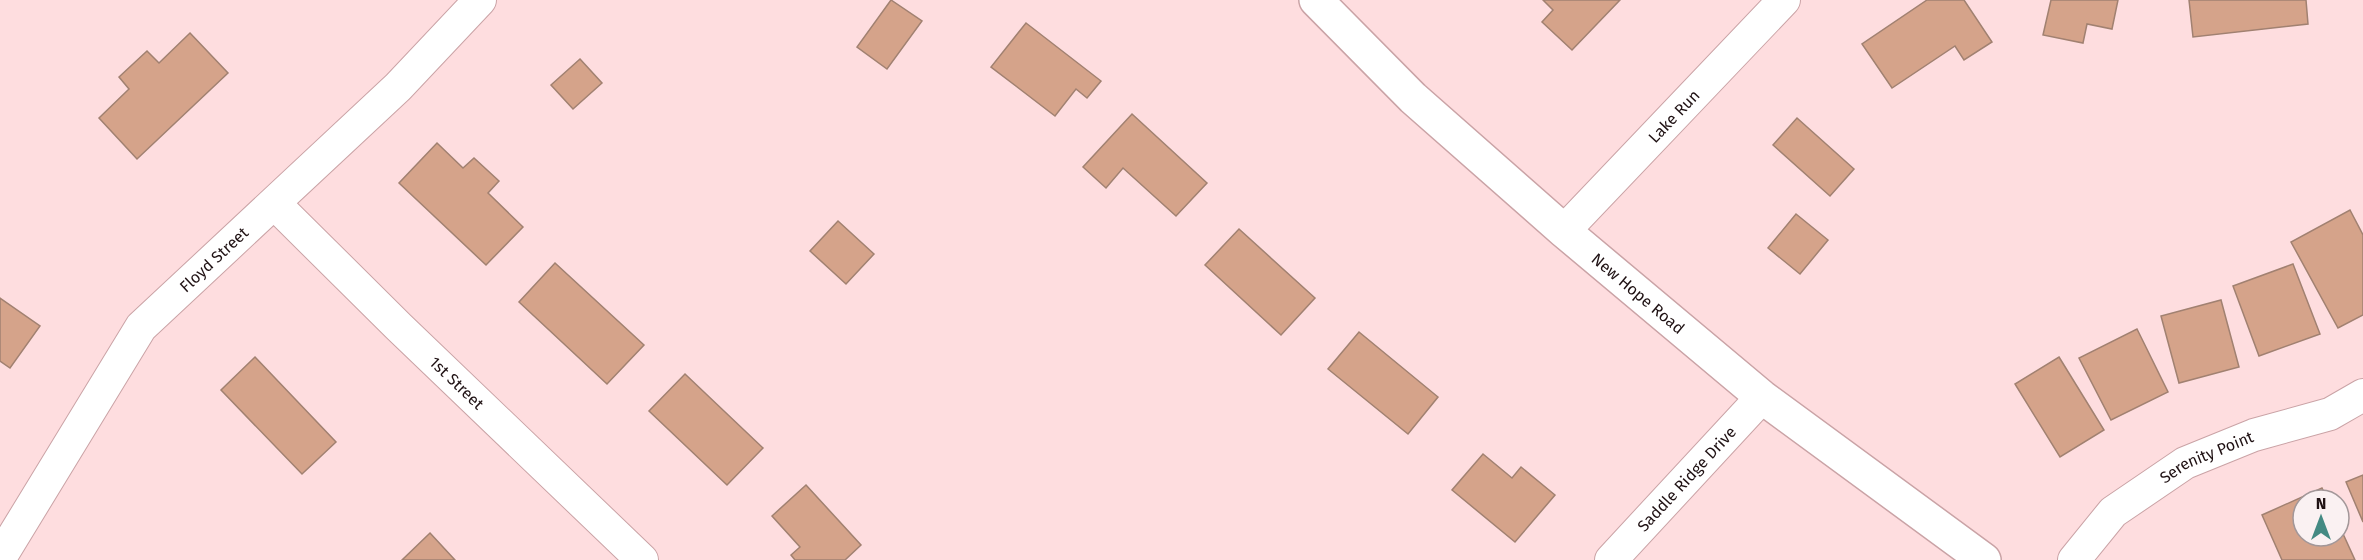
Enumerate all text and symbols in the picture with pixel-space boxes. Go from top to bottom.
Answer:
street label: Lake Run [1644,86,1704,147]
street label: Floyd Street [176,223,252,296]
street label: New Hope Road [1588,249,1688,338]
street label: 1st Street [426,353,488,413]
street label: Saddle Ridge Drive [1633,422,1740,535]
street label: Serenity Point [2156,427,2256,487]
north arrow [2291,488,2351,548]
text: N [2316,494,2326,513]

